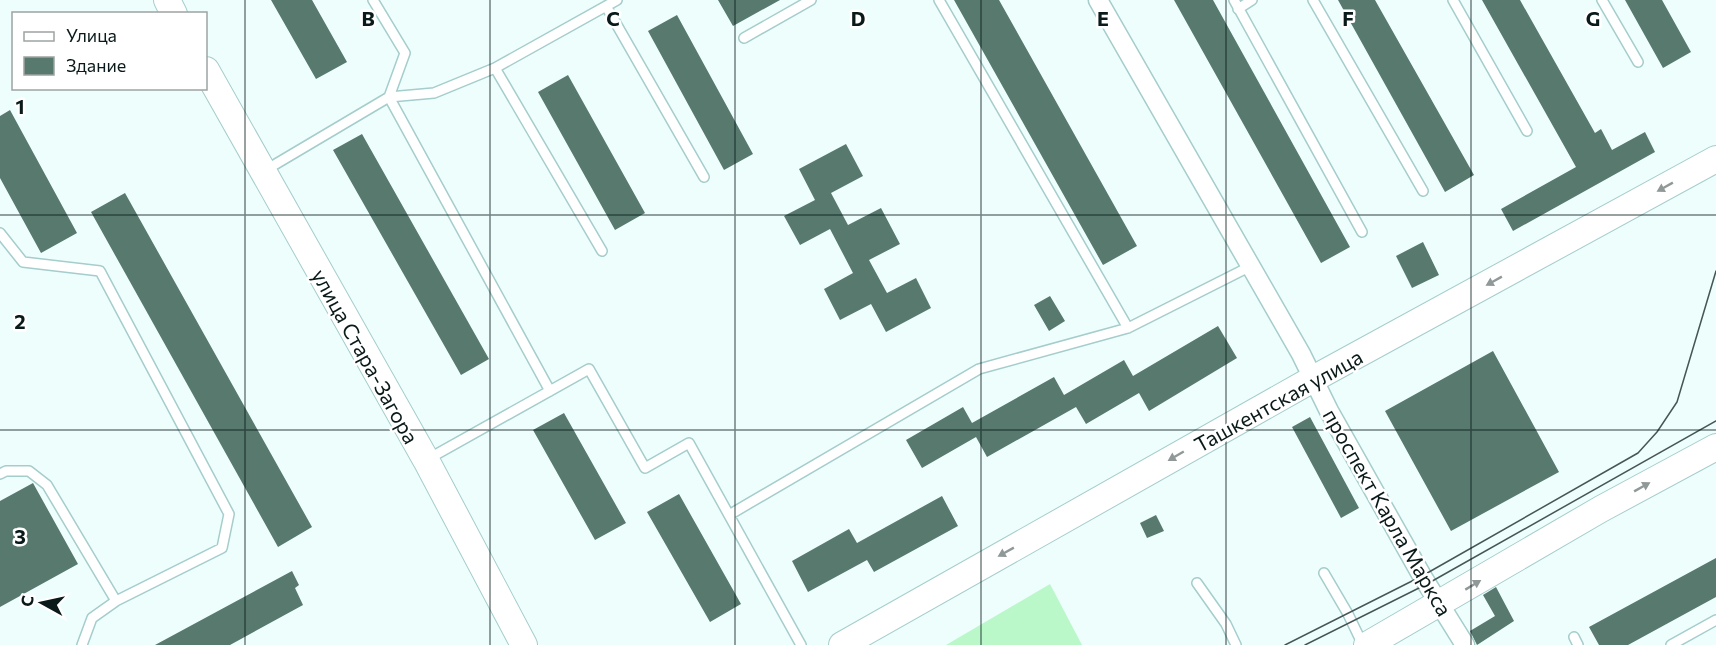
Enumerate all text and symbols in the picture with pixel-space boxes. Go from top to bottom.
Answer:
text: B [361,6,375,30]
text: C [606,6,620,30]
text: D [851,6,865,30]
text: E [1097,6,1109,30]
text: F [1342,6,1354,30]
text: G [1586,6,1600,30]
legend [12,12,207,90]
text: Улица [66,24,117,46]
text: Здание [66,54,126,76]
text: 1 [15,94,25,118]
one-way arrow [1657,182,1673,193]
street label: улица Стара-Загора [308,264,424,448]
one-way arrow [1486,276,1502,287]
text: 2 [14,309,26,333]
street label: Ташкентская улица [1190,343,1366,457]
street label: проспект Карла Маркса [1318,404,1458,620]
one-way arrow [1168,451,1184,462]
one-way arrow [1633,482,1650,492]
text: 3 [14,524,26,548]
one-way arrow [998,547,1014,558]
north arrow [12,573,72,633]
one-way arrow [1465,580,1482,590]
text: С [16,594,37,608]

